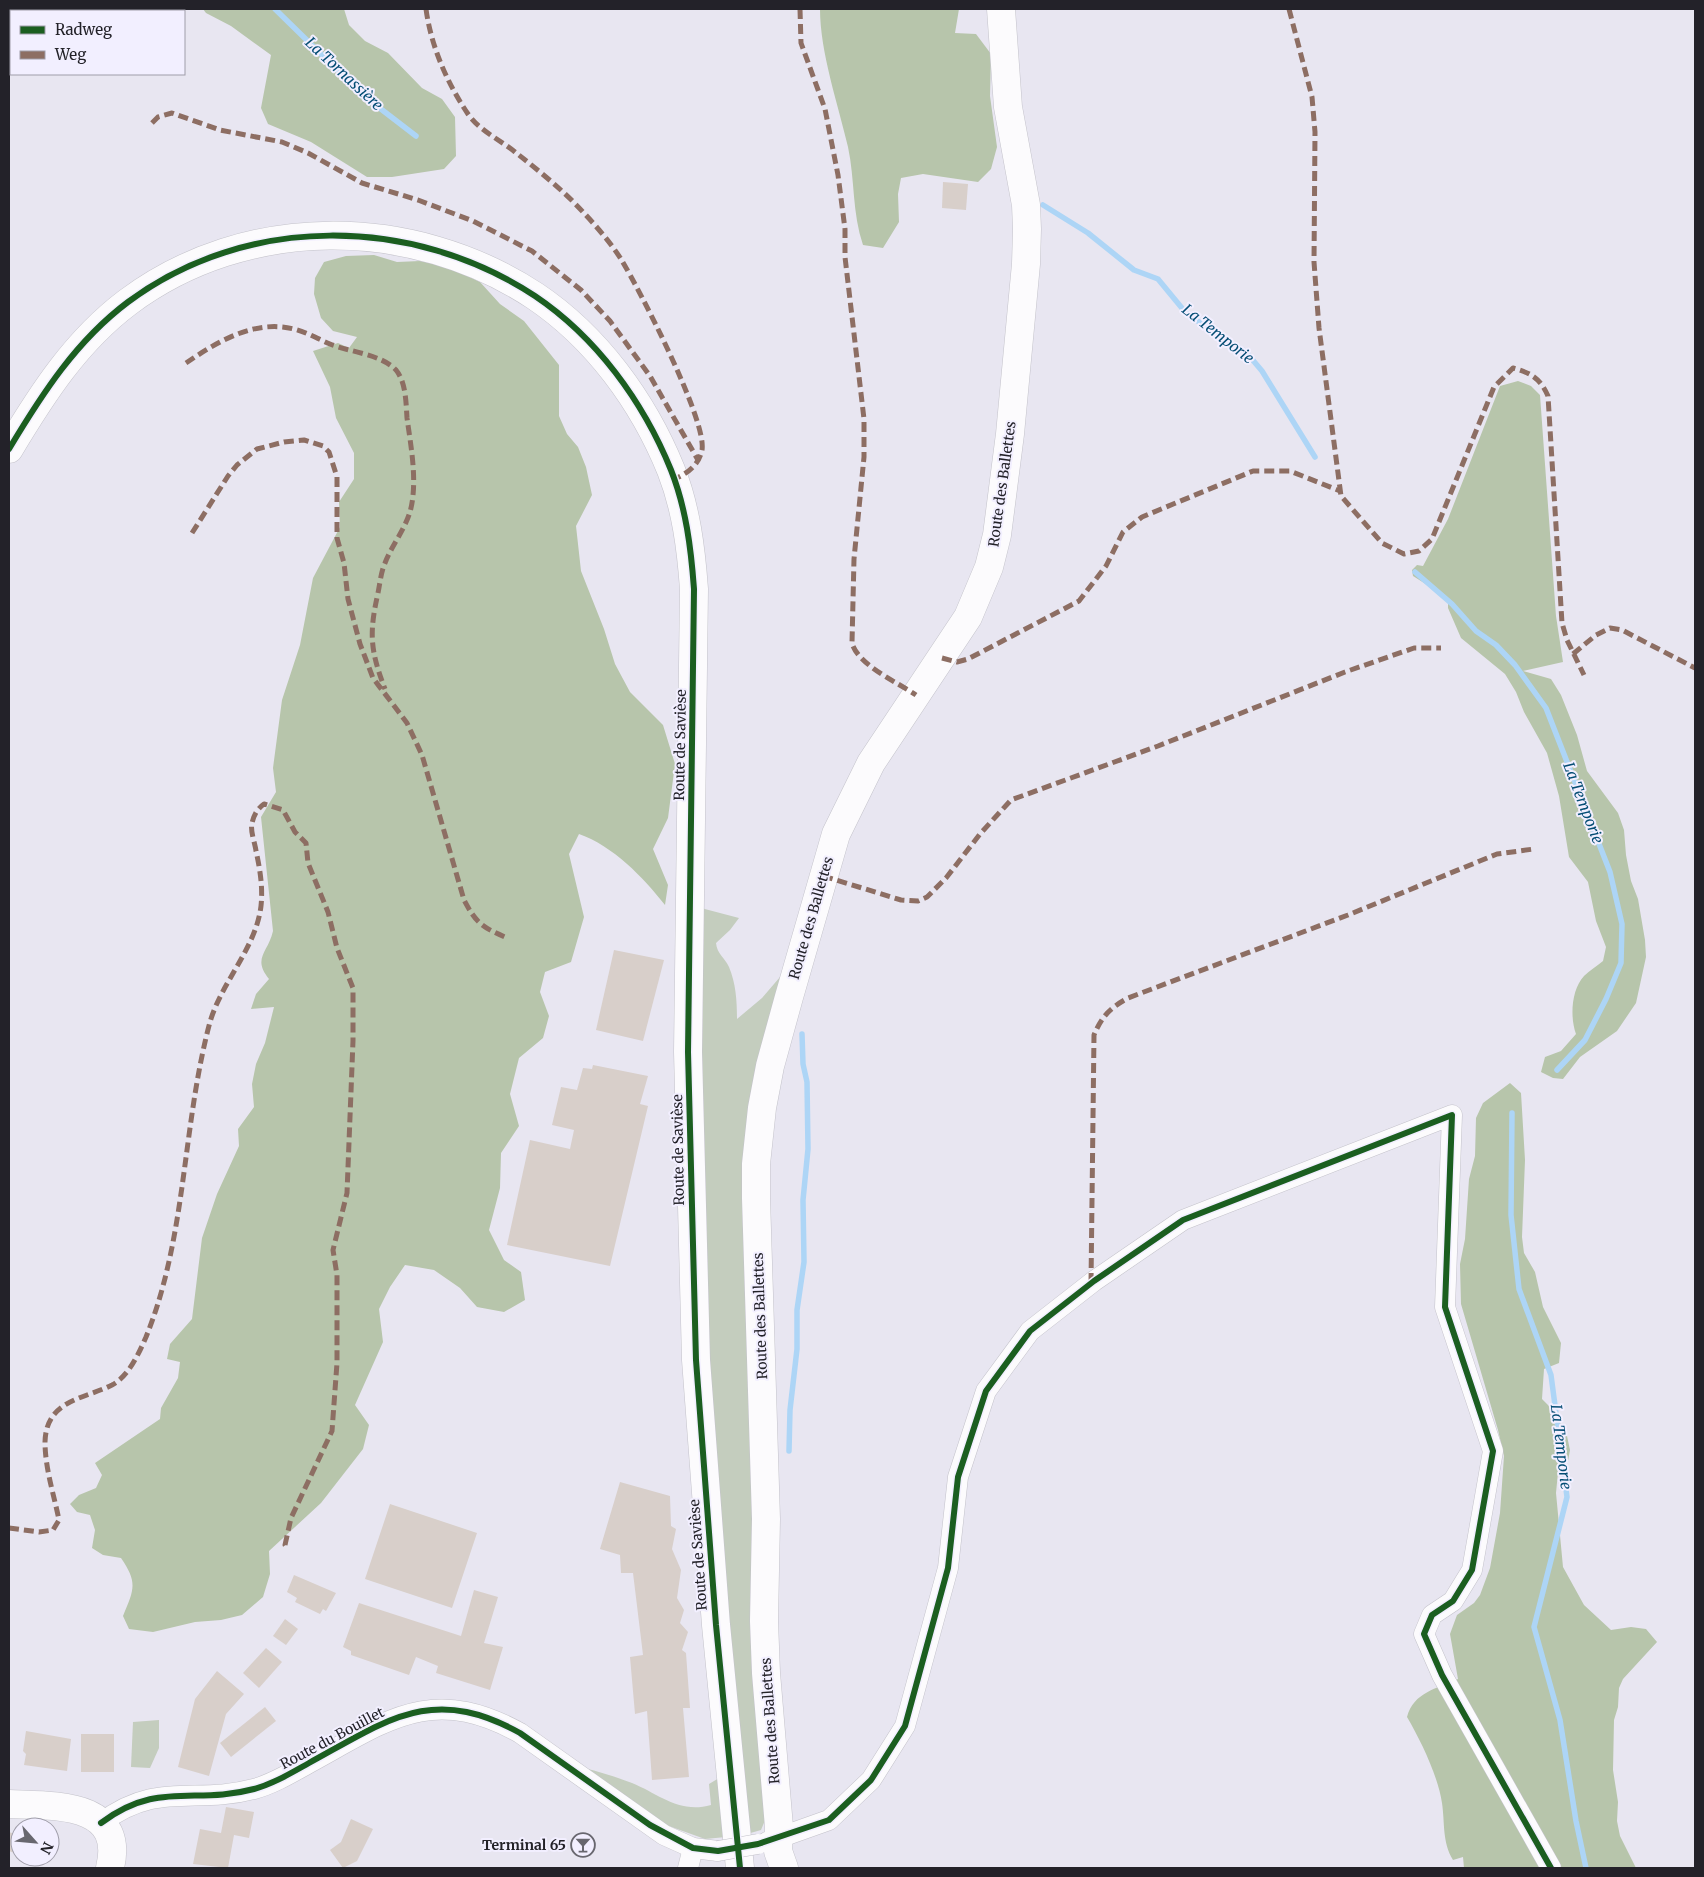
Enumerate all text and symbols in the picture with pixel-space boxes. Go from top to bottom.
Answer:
legend [10,10,185,75]
text: Radweg [55,20,112,39]
water label: La Tornassière [302,33,387,115]
text: Weg [54,45,86,64]
water label: La Temporie [1179,300,1258,368]
street label: Route des Ballettes [984,420,1020,548]
street label: Route de Savièse [670,689,690,801]
water label: La Temporie [1559,759,1608,847]
street label: Route des Ballettes [785,854,837,981]
street label: Route de Savièse [668,1094,688,1206]
street label: Route des Ballettes [749,1252,771,1380]
water label: La Temporie [1547,1403,1576,1491]
street label: Route de Savièse [685,1499,711,1611]
street label: Route des Ballettes [757,1657,783,1785]
street label: Route du Bouillet [277,1703,388,1773]
north arrow [10,1817,60,1867]
bar icon: Terminal 65 [570,1832,596,1858]
place label: Terminal 65 [482,1836,566,1854]
text: N [36,1839,57,1857]

